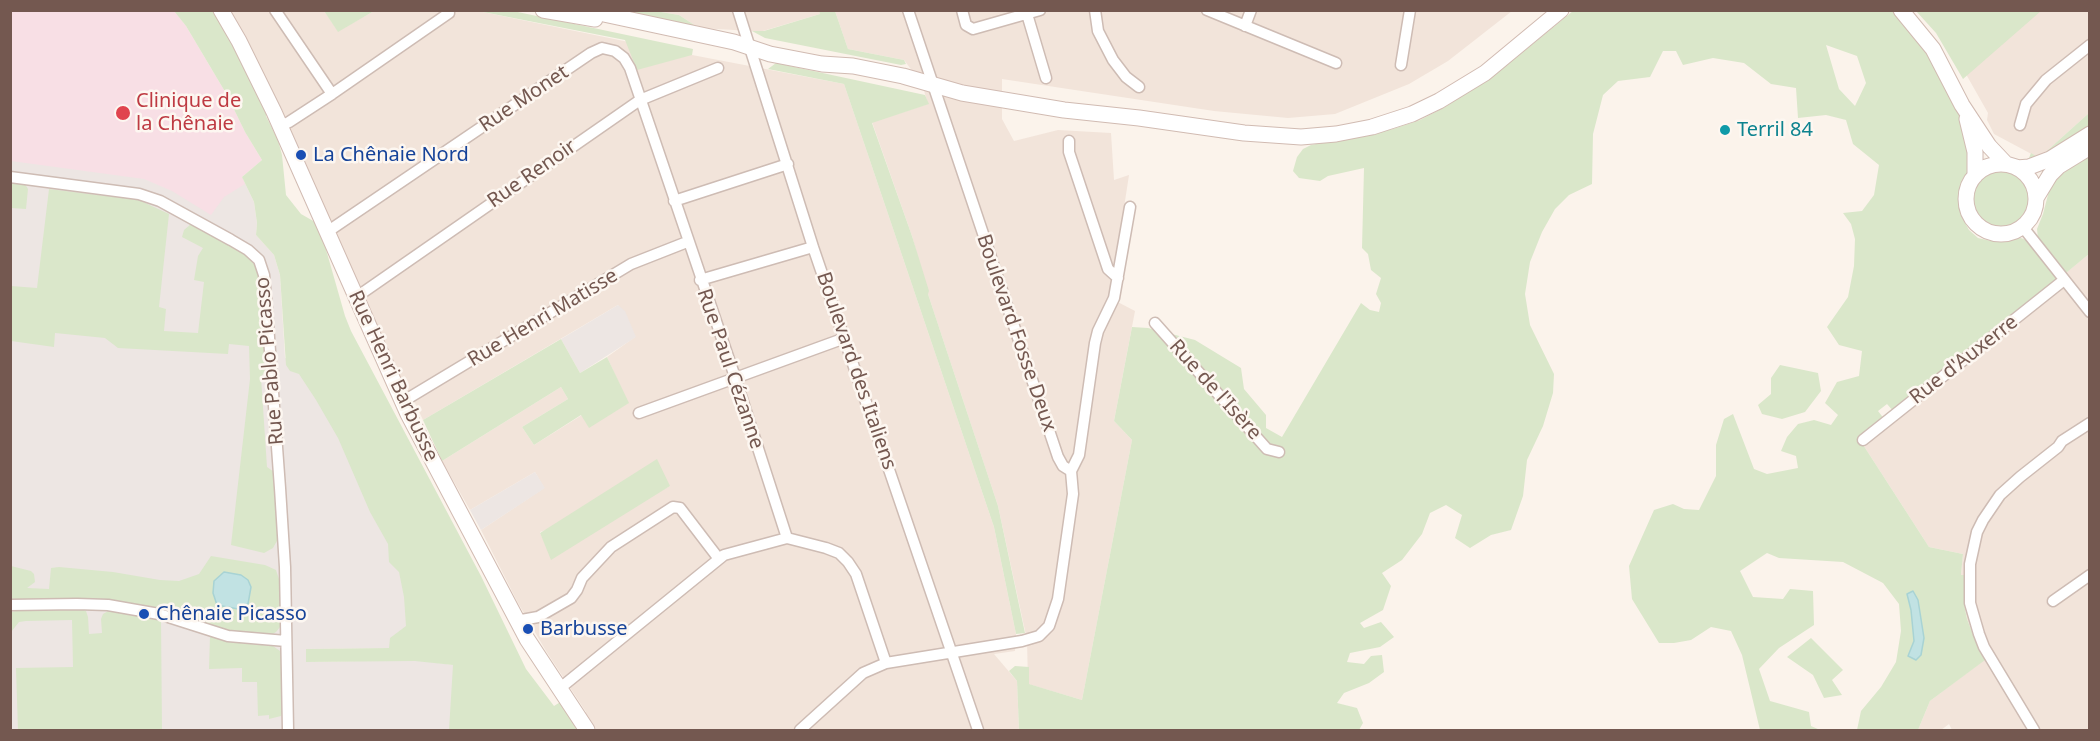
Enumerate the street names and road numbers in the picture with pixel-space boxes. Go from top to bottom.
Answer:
street label: Rue Monet [475,60,573,138]
street label: Rue Renoir [483,135,581,213]
street label: Boulevard Fosse Deux [971,231,1061,435]
street label: Rue Henri Matisse [464,264,622,372]
street label: Boulevard des Italiens [811,269,901,473]
street label: Rue Pablo Picasso [251,276,289,446]
street label: Rue Paul Cézanne [691,286,769,452]
street label: Rue Henri Barbusse [343,287,443,465]
street label: Rue d'Auxerre [1905,310,2023,410]
street label: Rue de l'Isère [1164,335,1266,445]

